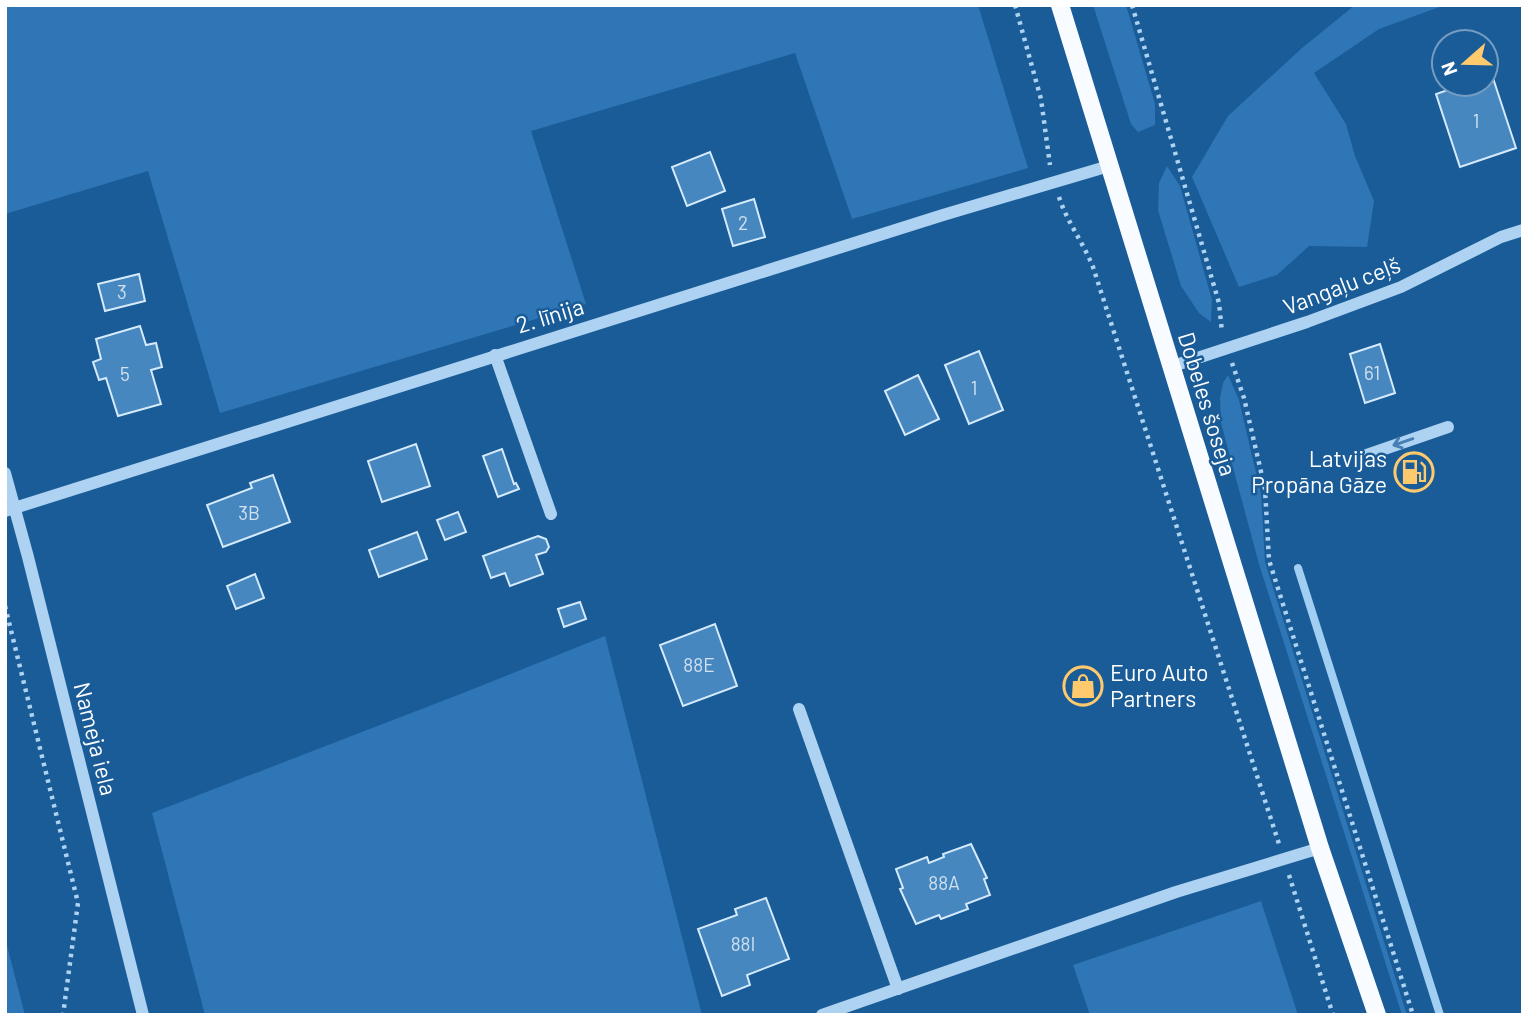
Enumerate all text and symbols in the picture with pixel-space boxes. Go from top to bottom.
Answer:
north arrow [1430,28,1500,98]
text: N [1436,59,1462,79]
house number: 1 [1473,109,1479,132]
house number: 2 [738,211,748,234]
street label: Vangaļu ceļš [1279,250,1404,320]
house number: 3 [117,280,127,303]
street label: 2. līnija [513,292,587,339]
street label: Dobeles šoseja [1173,328,1243,479]
house number: 61 [1364,361,1380,384]
house number: 5 [120,362,130,385]
house number: 1 [971,376,977,399]
one-way arrow [1393,437,1415,449]
place label: Latvijas Propāna Gāze [1251,444,1387,498]
fuel station icon: Latvijas Propāna Gāze [1393,451,1435,493]
house number: 3B [238,501,260,524]
house number: 88E [683,653,715,676]
place label: Euro Auto Partners [1110,658,1209,712]
shop icon: Euro Auto Partners [1062,665,1104,707]
street label: Nameja iela [68,679,124,798]
house number: 88A [928,871,960,894]
house number: 88I [731,932,755,955]

